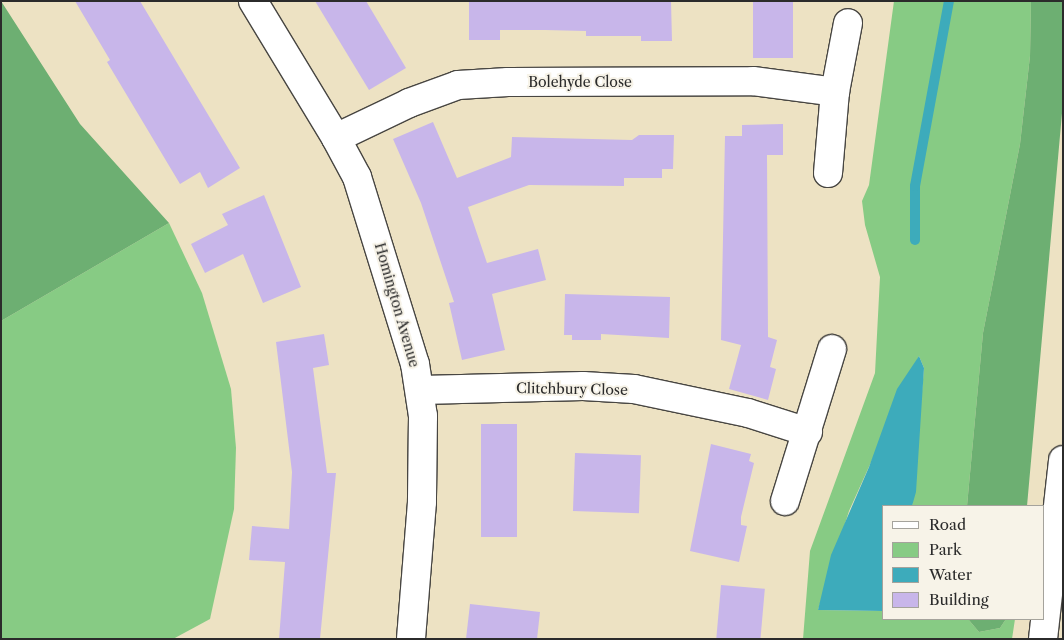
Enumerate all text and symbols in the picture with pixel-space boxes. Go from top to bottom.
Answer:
street label: Bolehyde Close [528,74,632,90]
street label: Homington Avenue [371,240,423,370]
street label: Clitchbury Close [516,380,628,398]
legend [882,505,1044,620]
text: Road [929,515,966,534]
text: Park [929,540,962,559]
text: Water [929,565,972,584]
text: Building [929,590,989,609]

